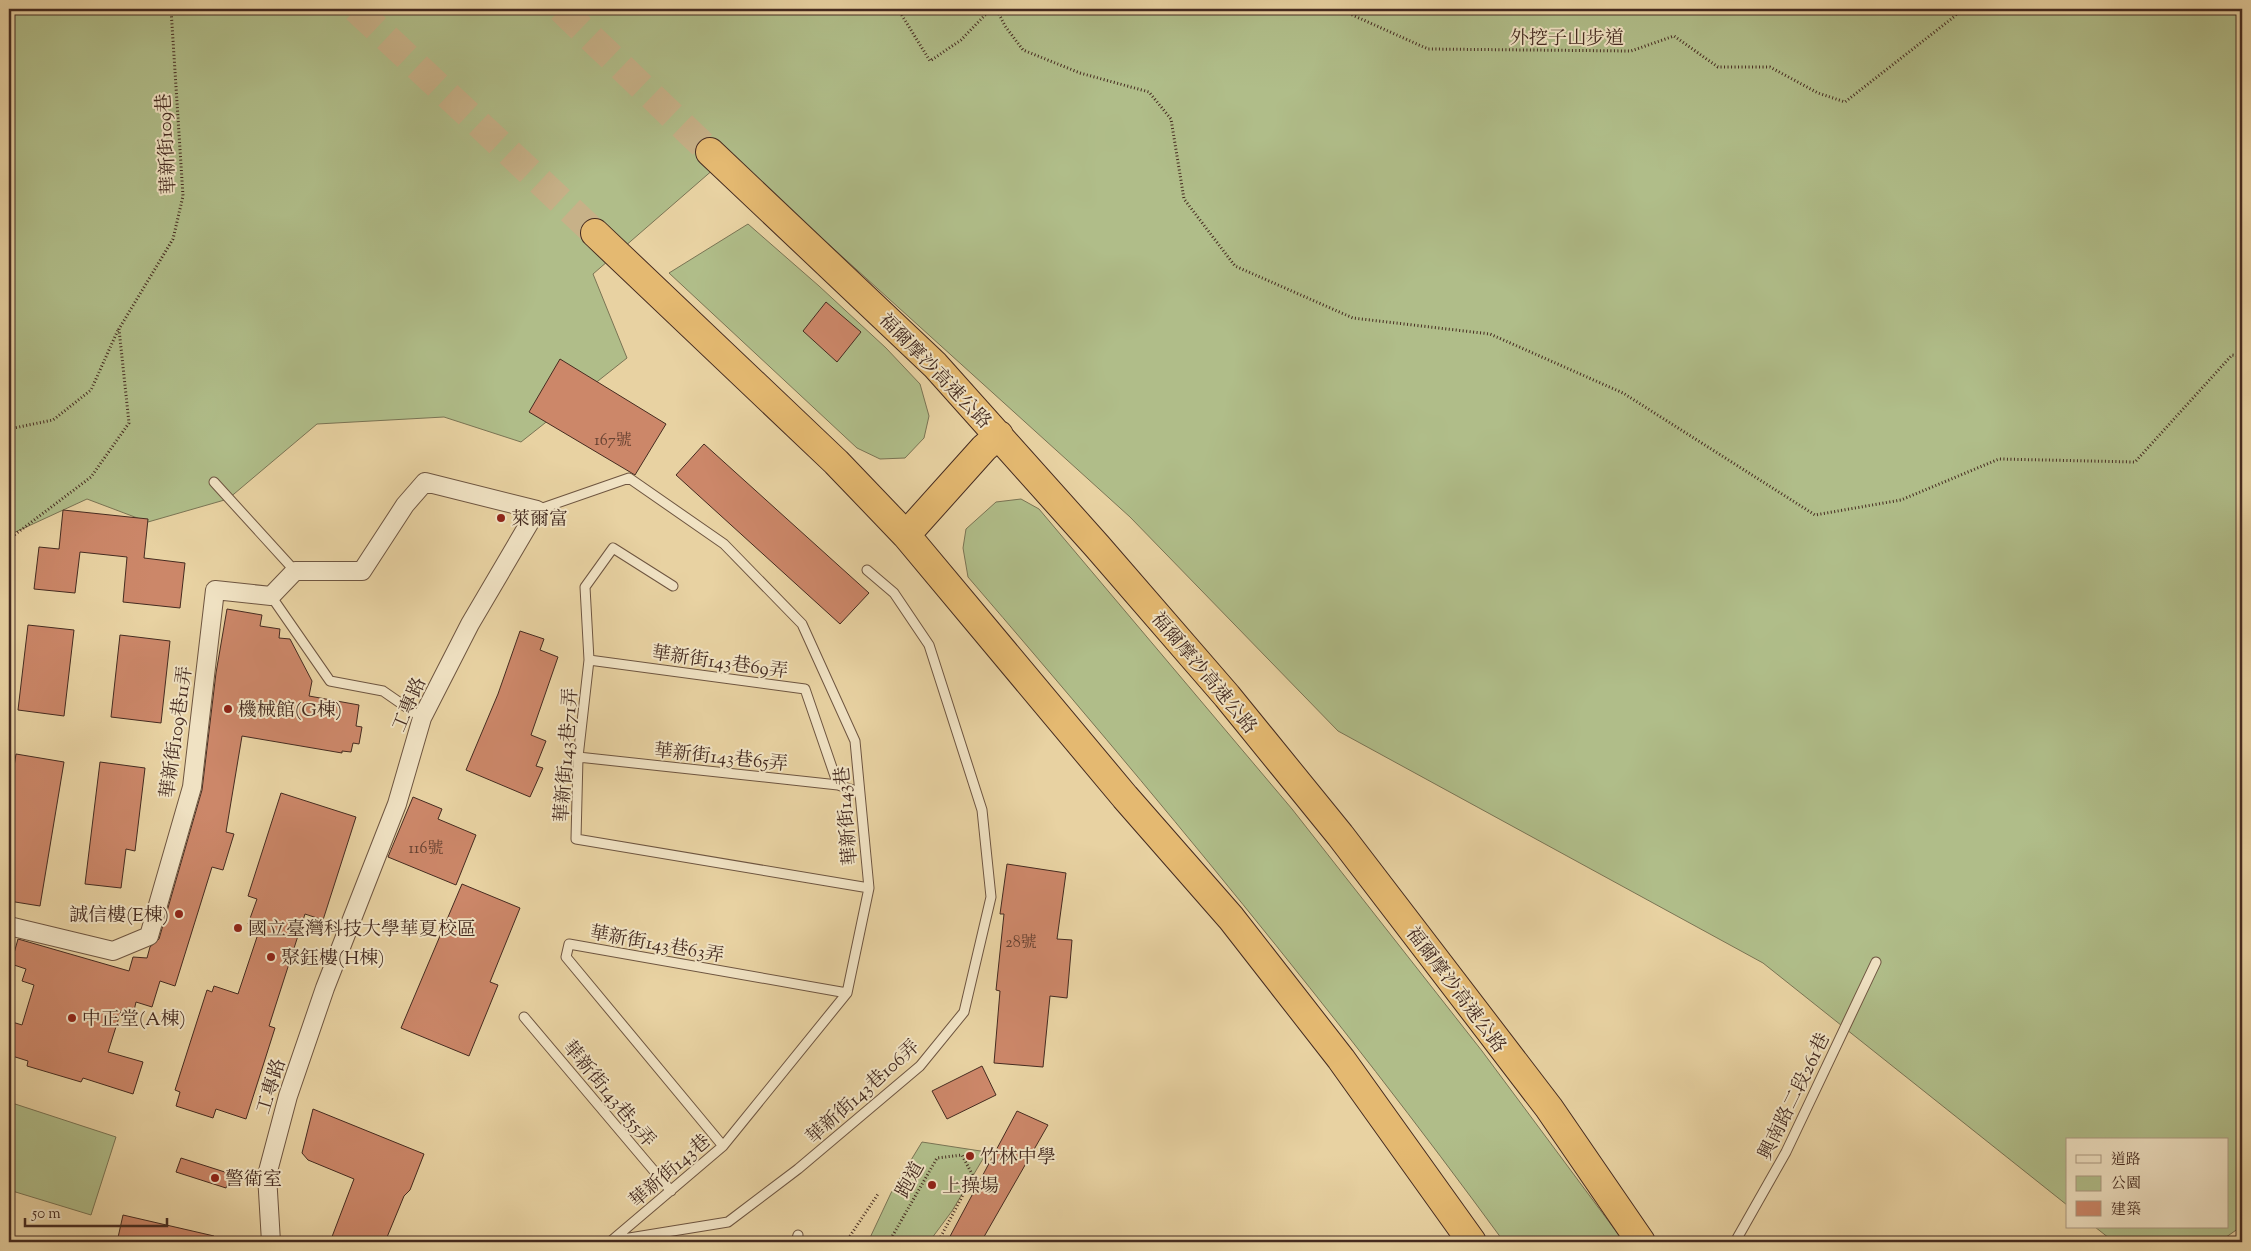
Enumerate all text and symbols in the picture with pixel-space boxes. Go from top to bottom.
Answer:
street label: 外挖子山步道 [1510,26,1624,53]
street label: 華新街109巷 [151,92,184,195]
street label: 福爾摩沙高速公路 [872,308,997,436]
house number: 167號 [594,430,632,453]
place label: 萊爾富 [511,507,568,534]
marker: 萊爾富 [495,512,507,524]
street label: 福爾摩沙高速公路 [1144,607,1262,741]
street label: 華新街143巷69弄 [650,641,790,686]
street label: 華新街109巷11弄 [155,664,200,800]
street label: 工專路 [387,673,434,736]
street label: 華新街143巷71弄 [549,687,586,823]
place label: 機械館(G棟) [238,698,342,725]
marker: 機械館(G棟) [222,703,234,715]
street label: 華新街143巷65弄 [652,738,789,779]
street label: 華新街143巷 [830,765,865,867]
house number: 116號 [409,838,443,861]
place label: 誠信樓(E棟) [69,903,169,930]
marker: 誠信樓(E棟) [173,908,185,920]
place label: 國立臺灣科技大學華夏校區 [248,917,476,944]
street label: 華新街143巷63弄 [587,920,726,971]
marker: 國立臺灣科技大學華夏校區 [232,922,244,934]
street label: 福爾摩沙高速公路 [1398,922,1512,1059]
house number: 28號 [1005,932,1037,955]
place label: 聚鈺樓(H棟) [281,946,384,973]
marker: 聚鈺樓(H棟) [265,951,277,963]
place label: 中正堂(A棟) [82,1007,186,1034]
marker: 中正堂(A棟) [66,1012,78,1024]
street label: 興南路二段261巷 [1753,1029,1838,1165]
street label: 華新街143巷106弄 [801,1034,926,1151]
street label: 華新街143巷55弄 [555,1035,661,1154]
street label: 工專路 [251,1056,294,1118]
street label: 華新街143巷 [624,1129,717,1215]
legend [2066,1138,2228,1228]
place label: 竹林中學 [980,1145,1056,1172]
marker: 竹林中學 [964,1150,976,1162]
text: 道路 [2111,1150,2141,1171]
street label: 跑道 [890,1157,932,1203]
place label: 警衛室 [225,1167,282,1194]
marker: 警衛室 [209,1172,221,1184]
place label: 上操場 [942,1174,999,1201]
text: 公園 [2111,1174,2141,1195]
marker: 上操場 [926,1179,938,1191]
scale bar [25,1196,168,1228]
text: 建築 [2111,1200,2141,1221]
text: 50 m [31,1204,61,1225]

